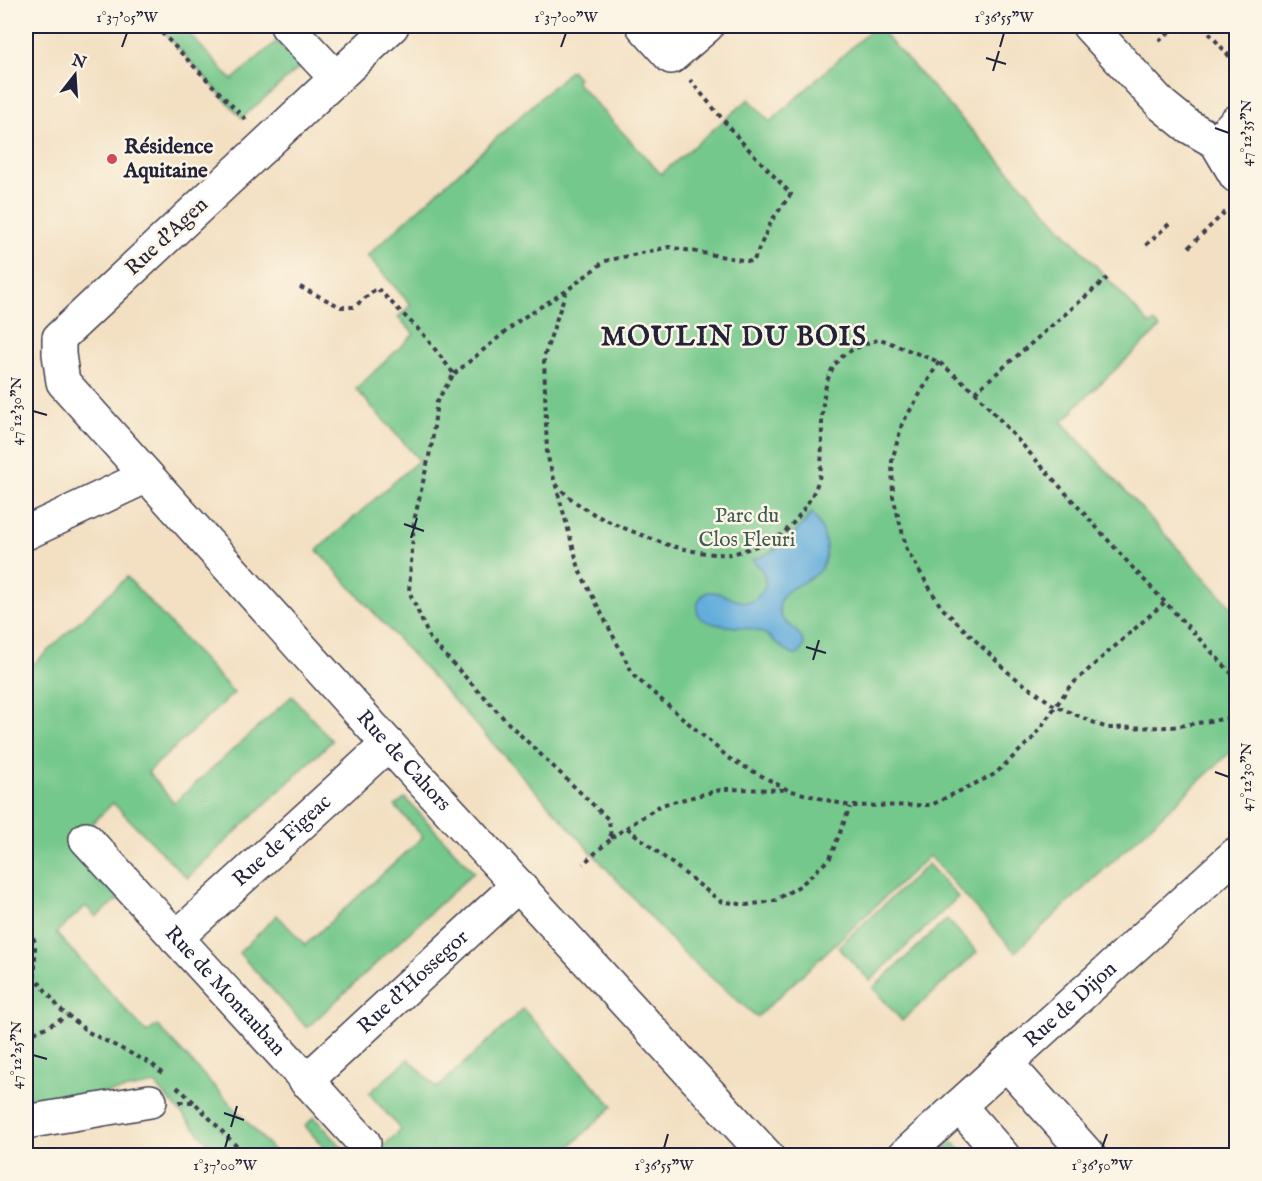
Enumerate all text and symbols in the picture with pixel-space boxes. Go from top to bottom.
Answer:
text: 1°37'05"W [96,8,159,27]
text: 1°37'00"W [534,8,598,27]
text: 1°36'55"W [974,8,1034,27]
north arrow [45,45,105,105]
text: N [68,51,88,74]
text: 47°12'35"N [1237,100,1256,166]
place label: Résidence Aquitaine [123,134,213,185]
marker: Résidence Aquitaine [105,152,119,166]
street label: Rue d'Agen [120,192,214,282]
district label: MOULIN DU BOIS [601,321,867,355]
text: 47°12'30"N [7,377,26,445]
park label: Parc du Clos Fleuri [699,503,795,554]
street label: Rue de Cahors [350,705,457,817]
text: 47°12'30"N [1237,743,1256,811]
street label: Rue de Figeac [227,789,337,893]
street label: Rue de Montauban [159,920,291,1062]
street label: Rue d'Hossegor [352,924,475,1040]
street label: Rue de Dijon [1018,955,1123,1054]
text: 47°12'25"N [7,1021,26,1089]
text: 1°37'00"W [193,1156,257,1175]
text: 1°36'55"W [634,1156,694,1175]
text: 1°36'50"W [1072,1156,1133,1175]

